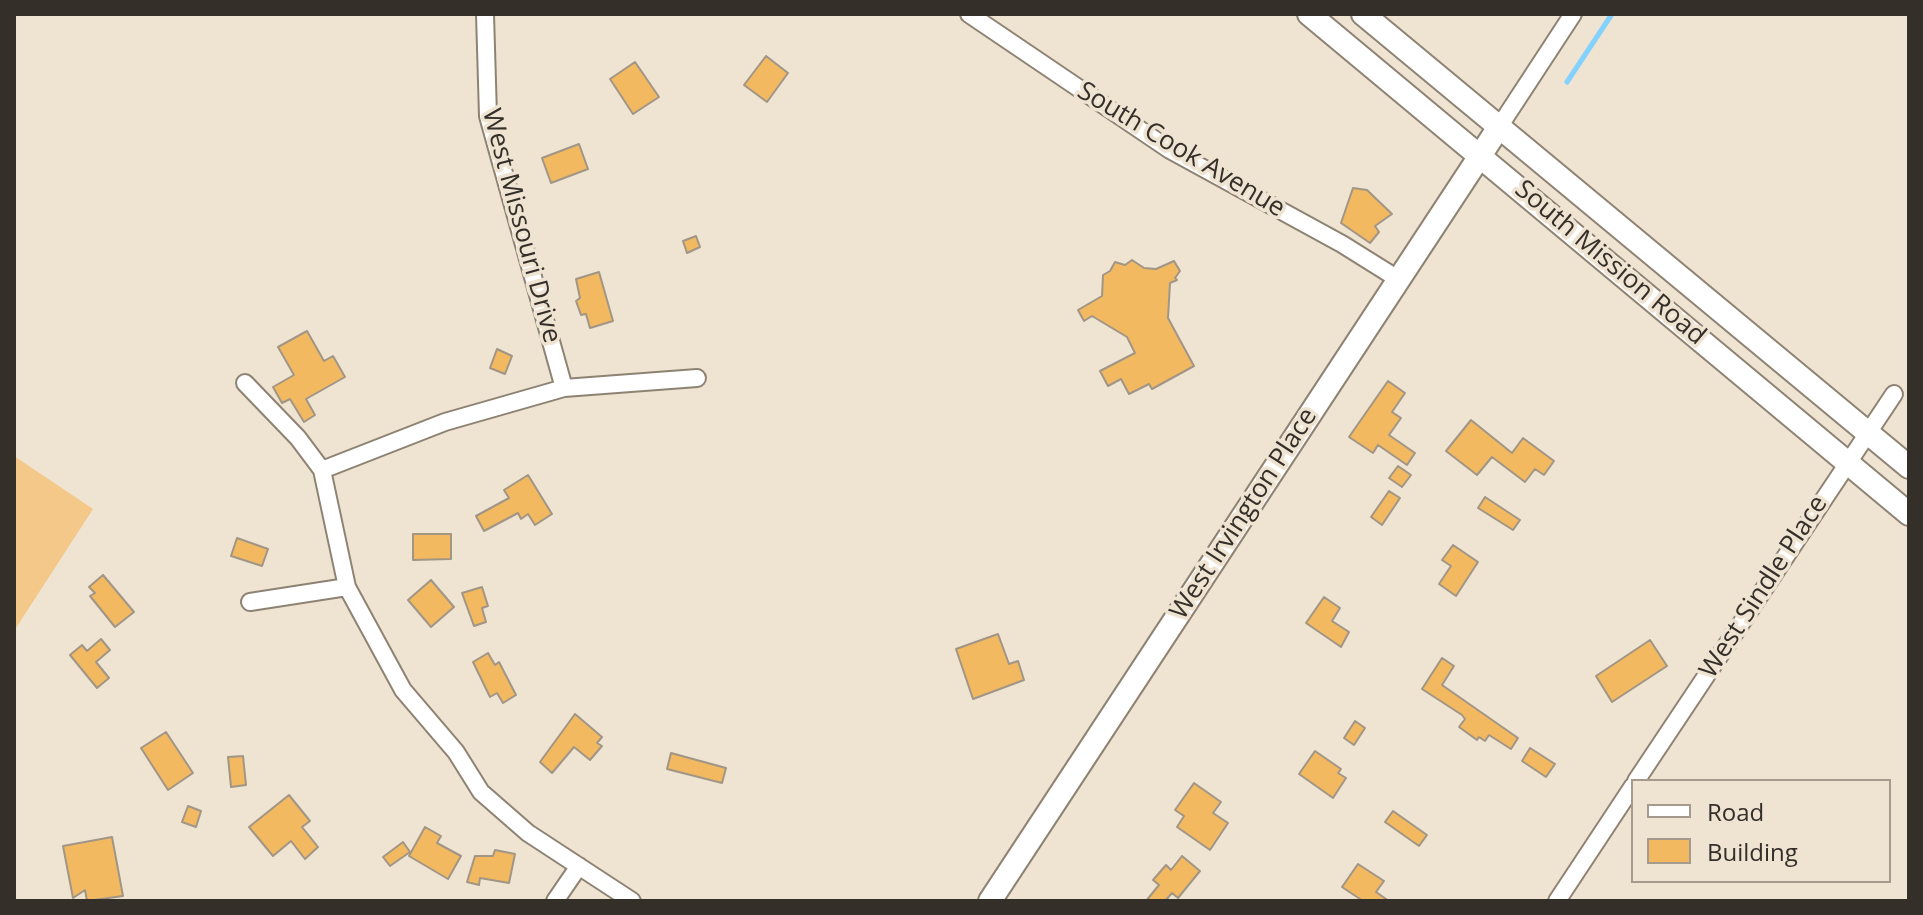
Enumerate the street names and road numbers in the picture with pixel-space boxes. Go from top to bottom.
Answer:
street label: South Cook Avenue [1072,76,1290,224]
street label: West Missouri Drive [475,106,567,346]
street label: South Mission Road [1508,174,1712,352]
street label: West Irvington Place [1164,402,1324,626]
street label: West Sindle Place [1693,490,1835,684]

